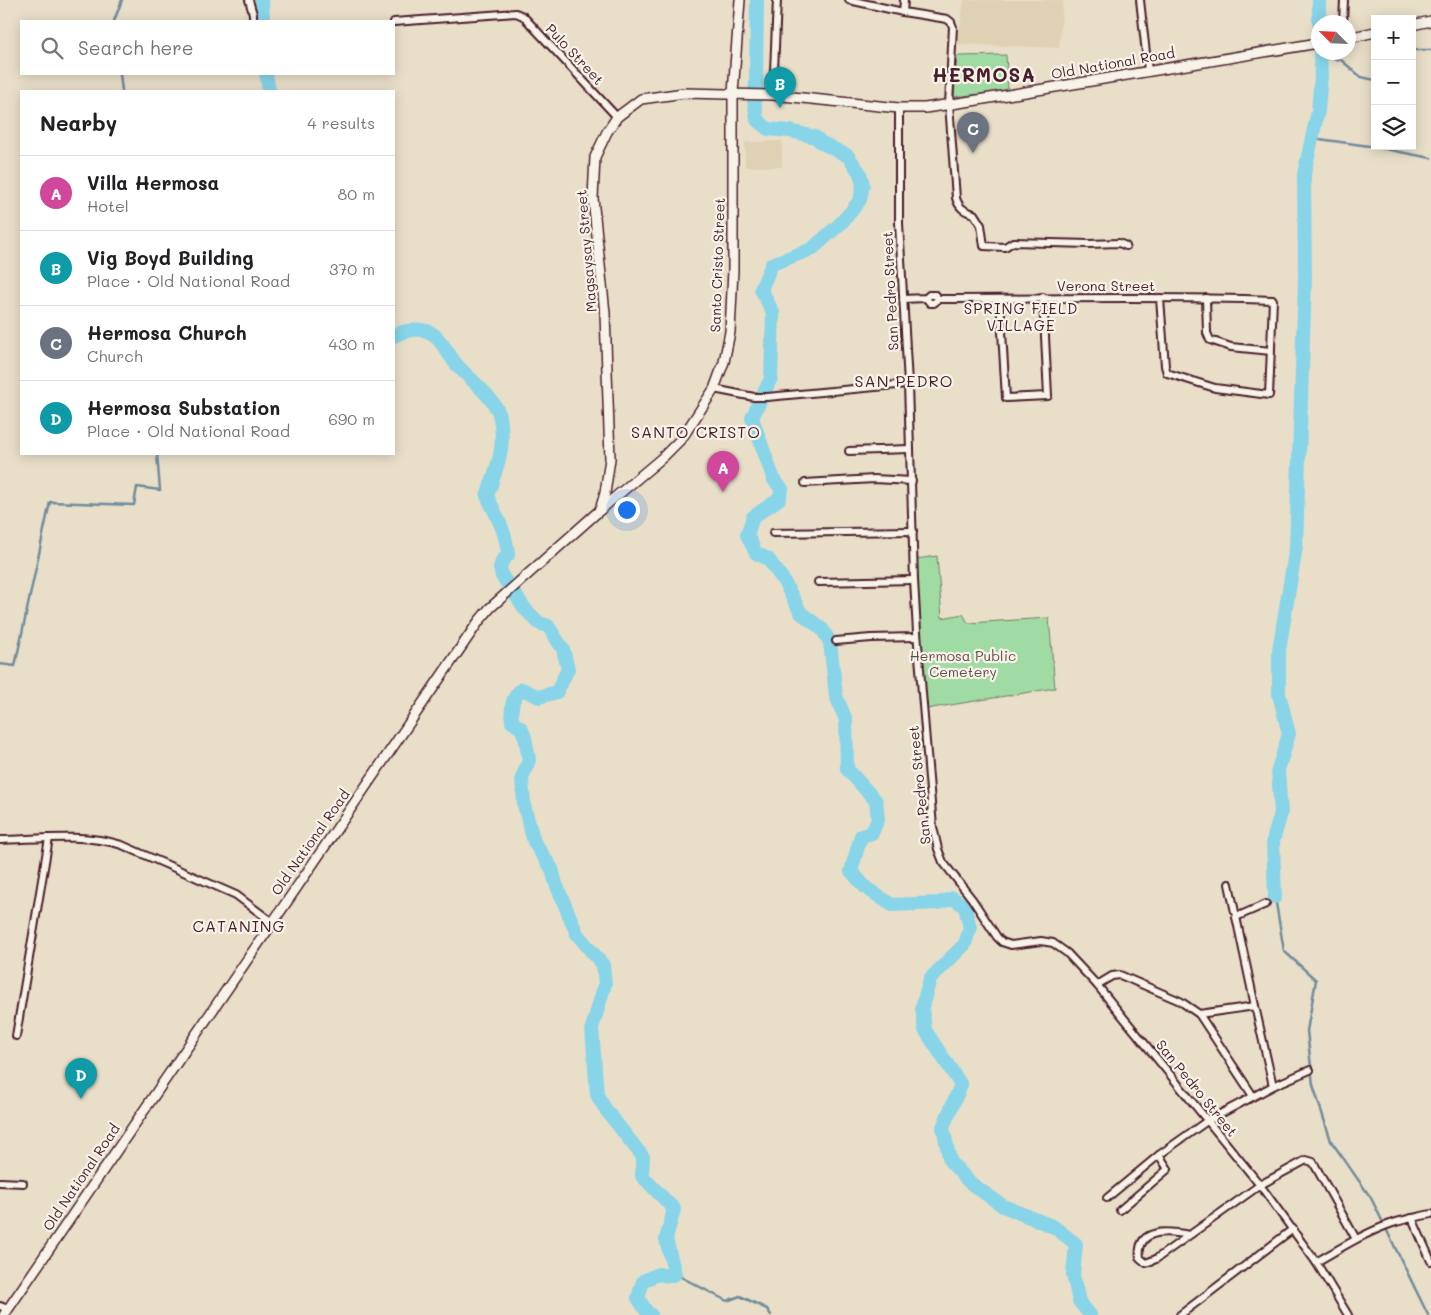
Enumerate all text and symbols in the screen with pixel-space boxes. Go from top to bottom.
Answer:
north arrow [1311,15,1356,60]
map controls [1371,15,1416,150]
button: + [1371,15,1416,60]
street label: Pulo Street [542,19,608,89]
search box [20,20,395,75]
icon: search [38,34,66,62]
text: Search here [78,35,194,60]
street label: Old National Road [1050,43,1176,83]
button: − [1371,60,1416,105]
district label: HERMOSA [932,62,1036,87]
pin: B [764,67,796,108]
button: layers [1371,105,1416,150]
text: Nearby [40,109,117,136]
text: 4 results [307,112,375,133]
pin: C [957,112,989,153]
text: Villa Hermosa [87,170,219,195]
text: A [50,183,62,204]
text: 80 m [338,183,375,204]
street label: Magsaysay Street [571,189,601,313]
text: Hotel [87,195,129,216]
street label: Santo Cristo Street [705,197,729,333]
street label: San Pedro Street [877,231,903,351]
text: Vig Boyd Building [87,245,254,270]
text: B [51,258,61,279]
text: 370 m [329,258,375,279]
text: Place · Old National Road [87,270,290,291]
street label: Verona Street [1057,276,1155,295]
district label: SPRING FIELD VILLAGE [964,298,1078,335]
text: Hermosa Church [87,320,247,345]
text: C [50,333,62,354]
text: 430 m [328,333,375,354]
text: Church [87,345,143,366]
district label: SAN PEDRO [855,370,953,391]
text: Hermosa Substation [87,395,280,420]
text: D [50,408,62,429]
text: 690 m [328,408,375,429]
text: Place · Old National Road [87,420,290,441]
district label: SANTO CRISTO [631,421,761,442]
pin: A [707,451,739,492]
your location [614,497,640,523]
park label: Hermosa Public Cemetery [910,646,1016,681]
street label: San Pedro Street [903,725,935,845]
street label: Old National Road [266,785,354,899]
district label: CATANING [193,915,285,936]
street label: San Pedro Street [1152,1036,1242,1140]
pin: D [65,1058,97,1099]
street label: Old National Road [38,1120,124,1234]

